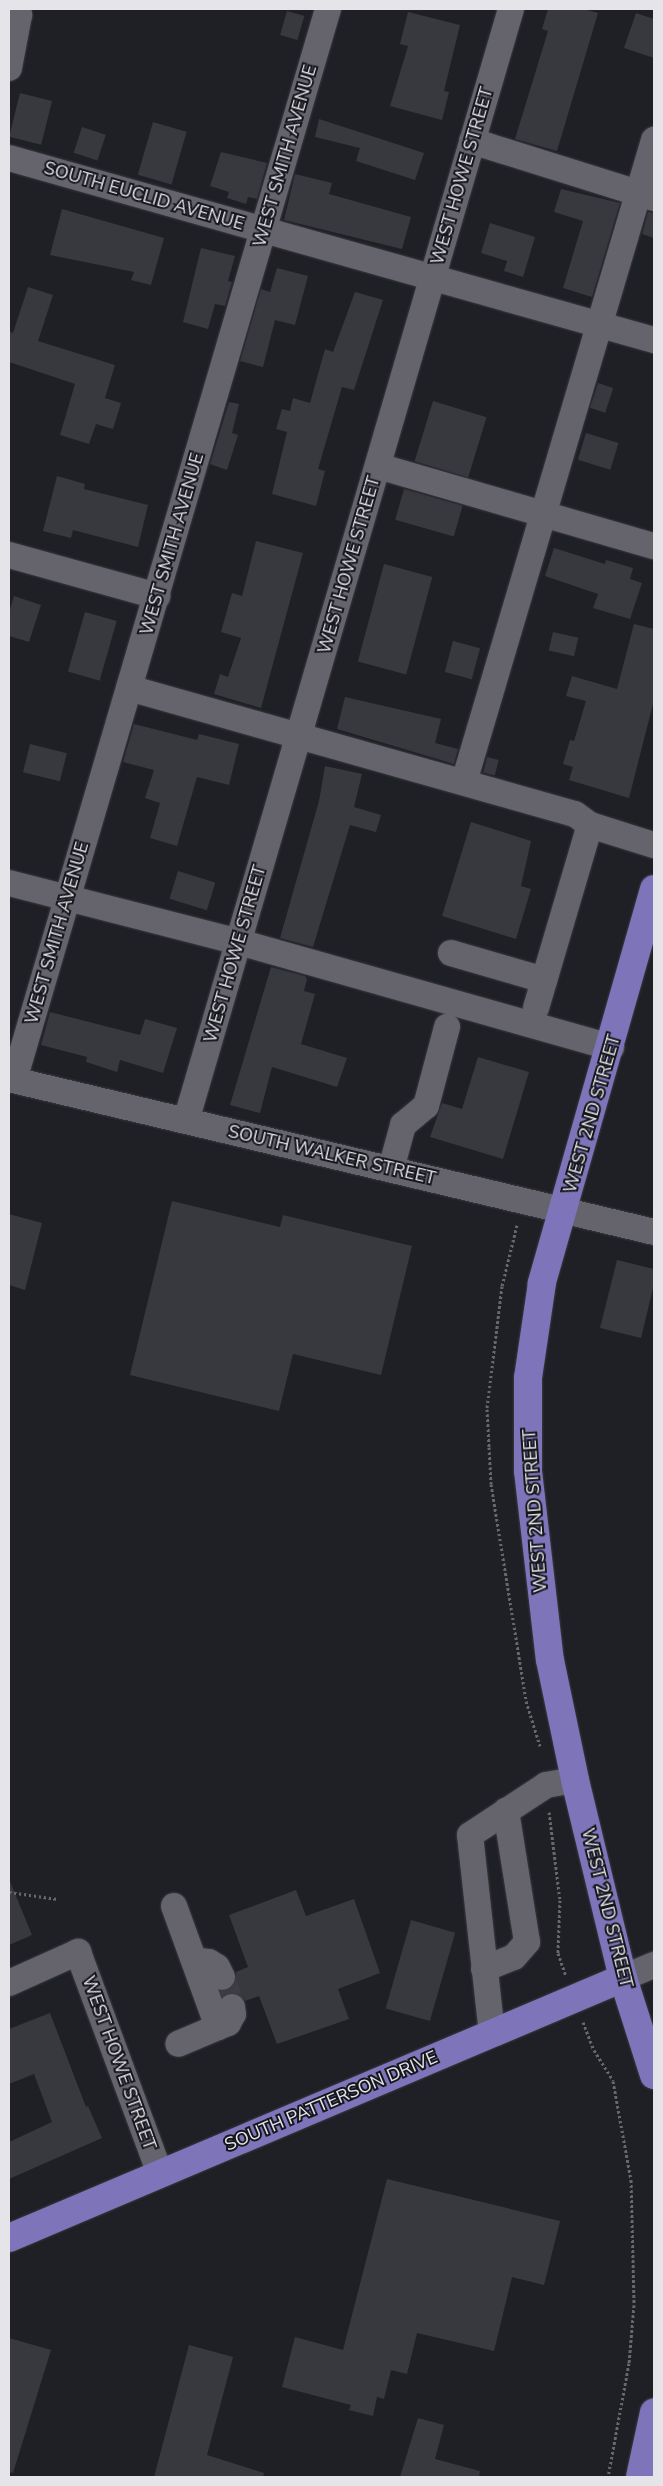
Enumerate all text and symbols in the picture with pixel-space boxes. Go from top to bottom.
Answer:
street label: WEST SMITH AVENUE [249,62,321,250]
street label: WEST HOWE STREET [426,85,498,267]
street label: SOUTH EUCLID AVENUE [41,157,247,235]
street label: WEST SMITH AVENUE [136,450,208,638]
street label: WEST HOWE STREET [313,474,385,656]
street label: WEST SMITH AVENUE [21,839,93,1027]
street label: WEST HOWE STREET [199,863,271,1045]
street label: WEST 2ND STREET [559,1032,625,1196]
street label: SOUTH WALKER STREET [226,1121,438,1189]
street label: WEST 2ND STREET [519,1429,551,1593]
street label: WEST 2ND STREET [577,1826,637,1990]
street label: WEST HOWE STREET [77,1973,161,2153]
street label: SOUTH PATTERSON DRIVE [221,2046,441,2156]

